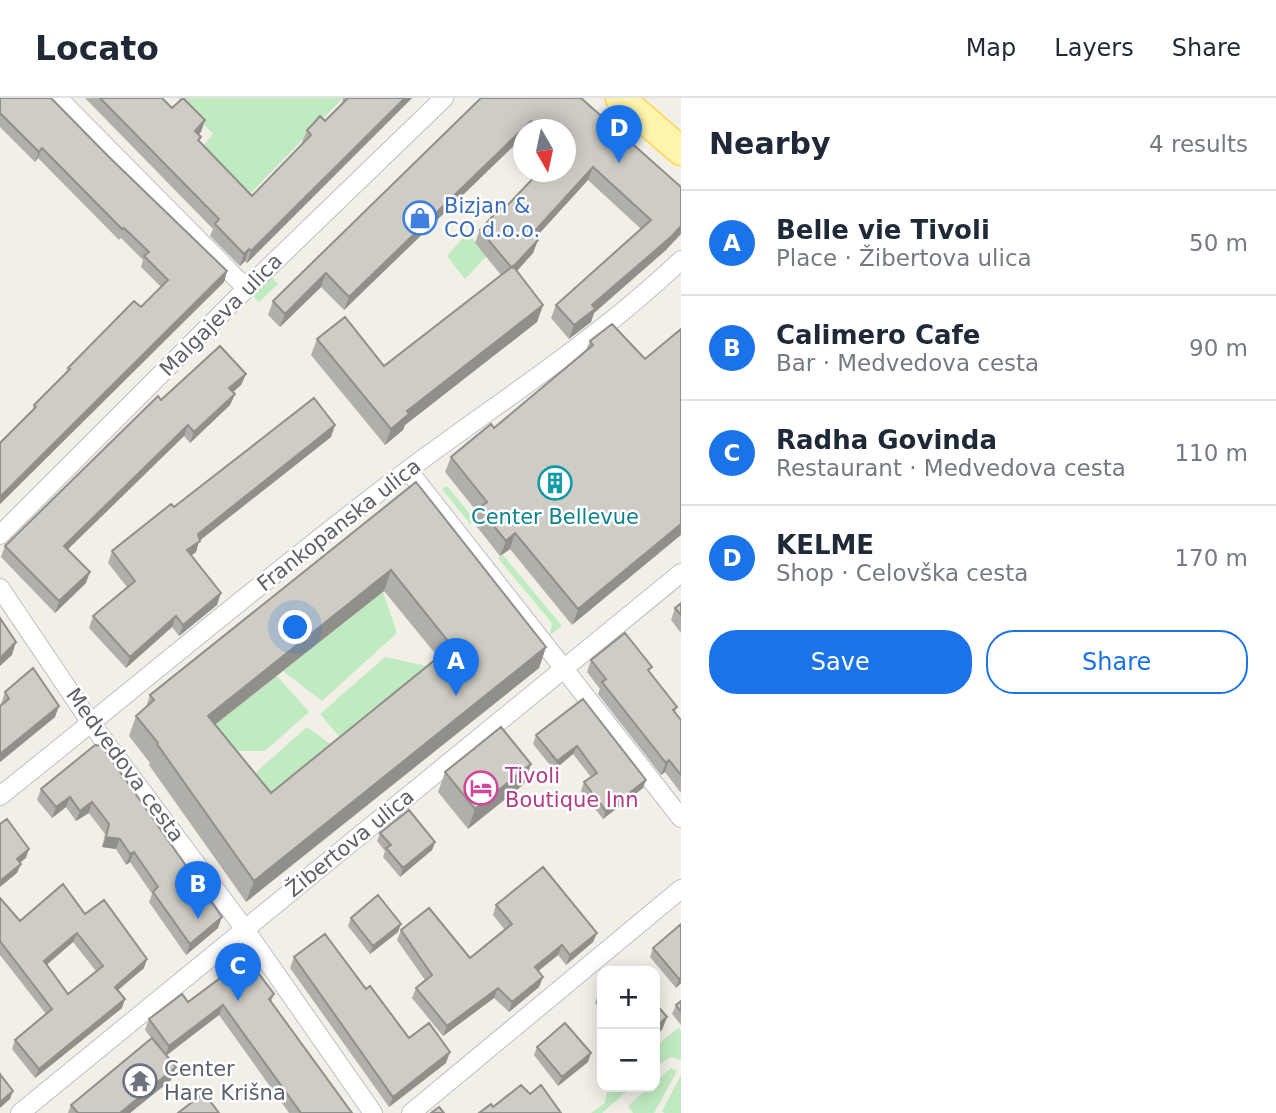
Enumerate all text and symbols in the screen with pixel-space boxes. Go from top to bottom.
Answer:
text: Locato [35,29,159,68]
text: Map [966,34,1016,62]
text: Layers [1054,34,1134,62]
text: Share [1172,34,1241,62]
pin: D [596,105,642,163]
north arrow [513,119,576,182]
text: Nearby [709,126,831,161]
text: 4 results [1149,131,1248,157]
place label: Bizjan & CO d.o.o. [444,194,540,242]
shop icon: Bizjan & CO d.o.o. [401,199,439,237]
text: Belle vie Tivoli [776,215,990,245]
text: A [723,230,741,256]
text: 50 m [1189,230,1248,256]
text: Place · Žibertova ulica [776,245,1032,271]
street label: Malgajeva ulica [155,249,287,381]
text: Calimero Cafe [776,320,980,350]
text: B [723,335,741,361]
text: 90 m [1189,335,1248,361]
text: Bar · Medvedova cesta [776,350,1039,376]
text: Radha Govinda [776,425,997,455]
text: C [724,440,740,466]
text: 110 m [1174,440,1248,466]
street label: Frankopanska ulica [252,454,426,596]
text: Restaurant · Medvedova cesta [776,455,1126,481]
building icon: Center Bellevue [536,464,574,502]
place label: Center Bellevue [471,505,639,529]
text: KELME [776,530,874,560]
text: D [722,545,742,571]
text: 170 m [1174,545,1248,571]
text: Shop · Celovška cesta [776,560,1028,586]
your location [278,610,312,644]
button: Save [709,630,972,694]
button: Share [986,630,1248,694]
pin: A [433,638,479,696]
street label: Medvedova cesta [61,683,189,847]
place label: Tivoli Boutique Inn [504,764,639,812]
hotel icon: Tivoli Boutique Inn [462,769,500,807]
street label: Žibertova ulica [281,783,419,902]
pin: B [175,861,221,919]
pin: C [215,943,261,1001]
map controls [597,966,660,1092]
button: + [597,966,660,1029]
button: − [597,1029,660,1092]
place label: Center Hare Krišna [164,1057,286,1105]
temple icon: Center Hare Krišna [121,1062,159,1100]

